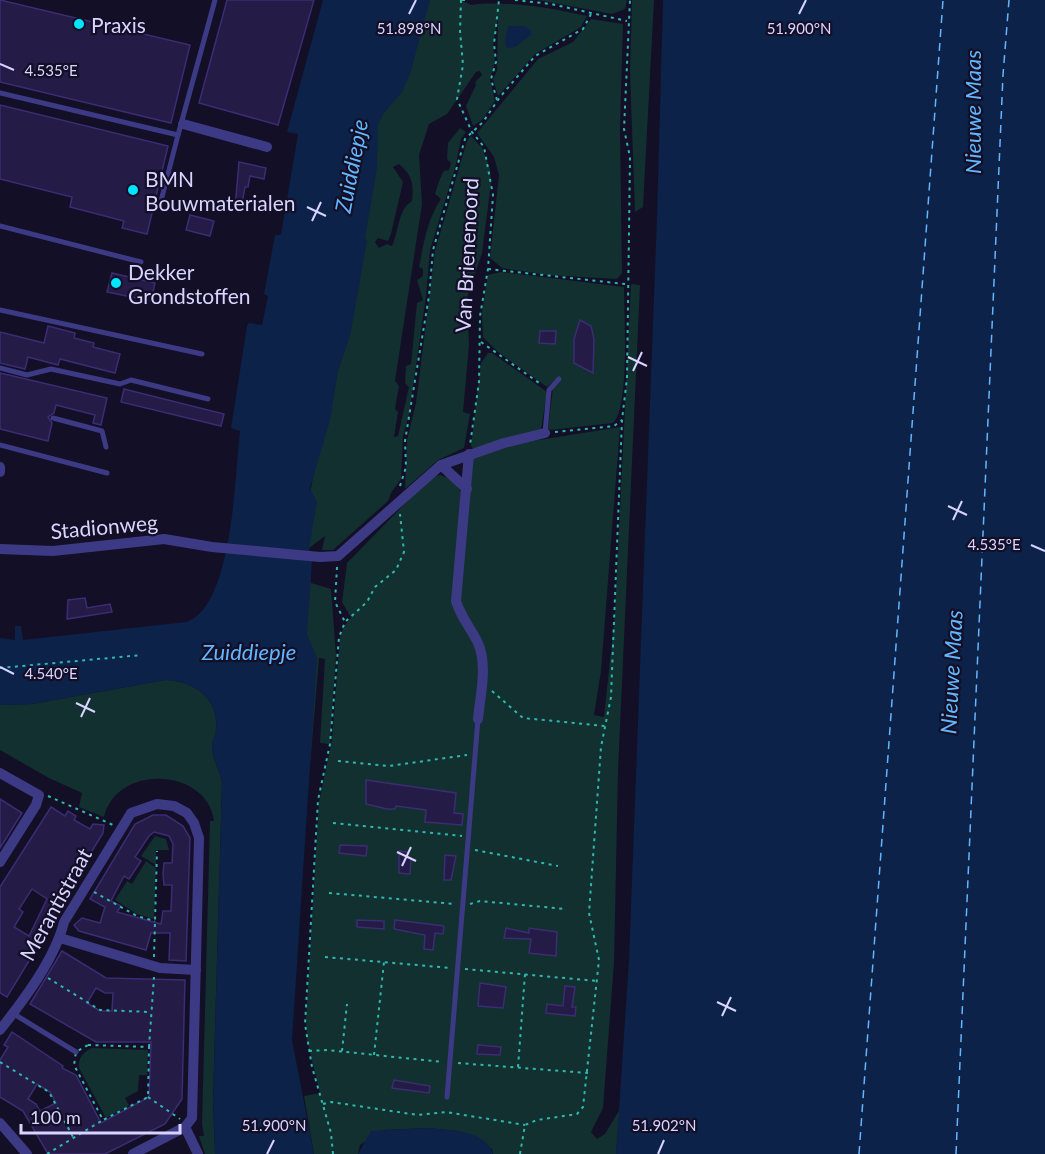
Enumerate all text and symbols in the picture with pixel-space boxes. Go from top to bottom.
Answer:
place label: Praxis [91,12,146,37]
marker: Praxis [72,17,86,31]
text: 51.898°N [377,19,441,37]
text: 51.900°N [767,19,831,37]
water label: Nieuwe Maas [959,50,986,174]
text: 4.535°E [24,61,78,79]
water label: Zuiddiepje [329,117,373,216]
place label: BMN Bouwmaterialen [145,166,296,215]
street label: Van Brienenoord [449,177,483,333]
marker: BMN Bouwmaterialen [126,183,140,197]
place label: Dekker Grondstoffen [128,259,250,308]
marker: Dekker Grondstoffen [109,276,123,290]
street label: Stadionweg [49,509,159,543]
text: 4.535°E [967,535,1021,553]
water label: Nieuwe Maas [934,609,968,735]
water label: Zuiddiepje [201,638,296,665]
text: 4.540°E [24,664,78,682]
street label: Merantistraat [14,843,96,965]
scale bar [21,1097,180,1135]
text: 100 m [30,1106,81,1128]
text: 51.900°N [242,1116,306,1134]
text: 51.902°N [632,1116,696,1134]

